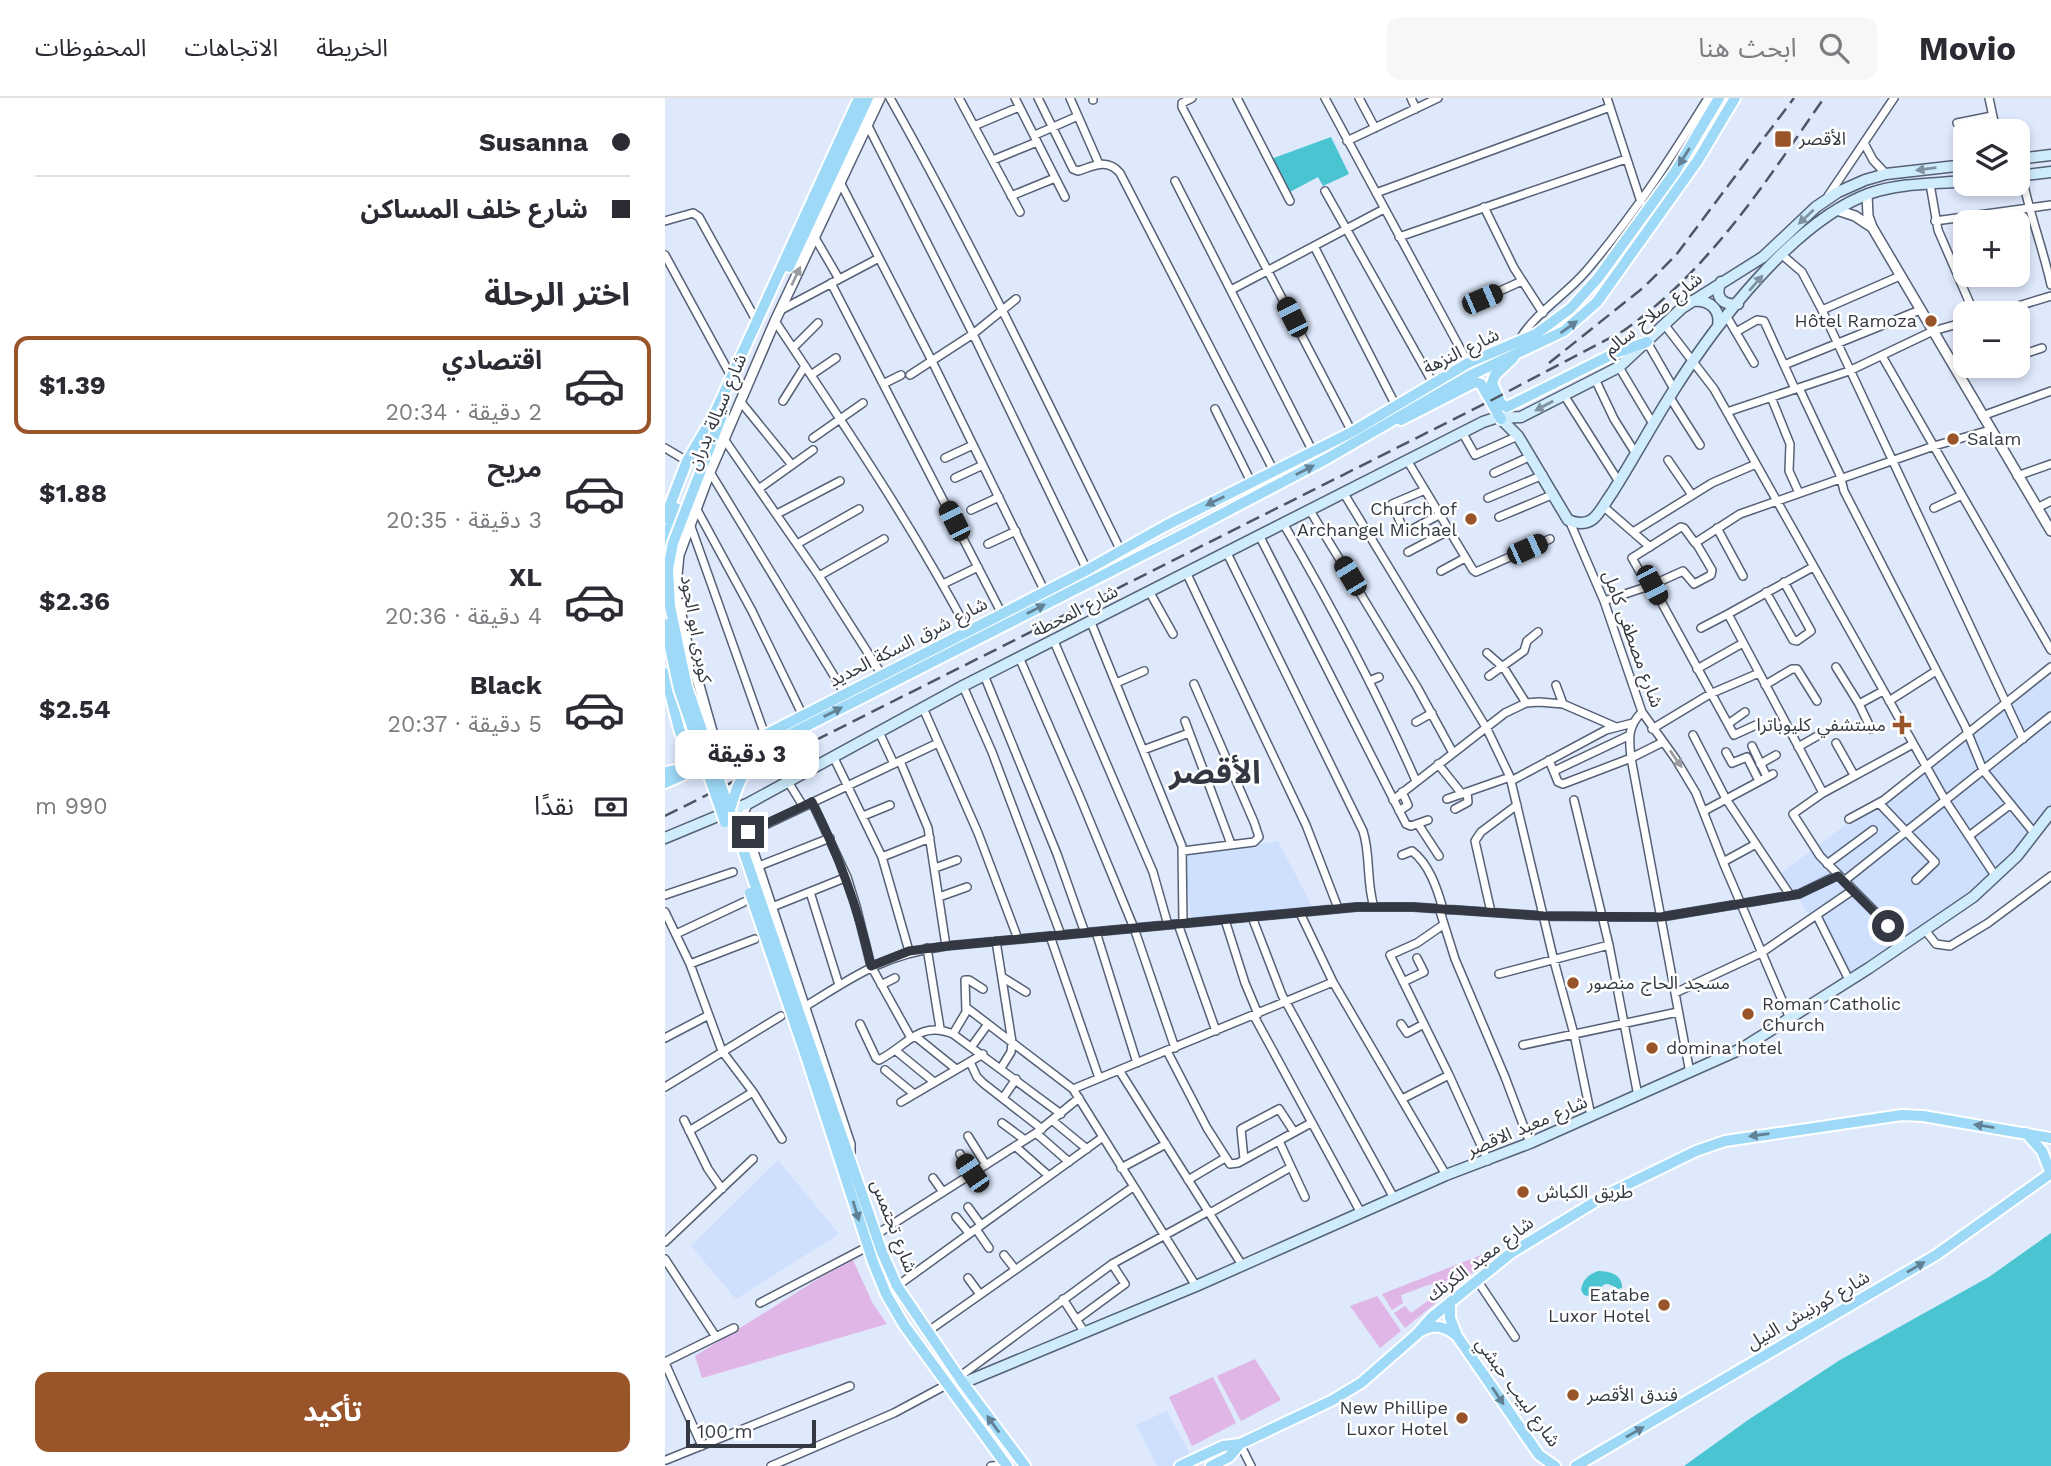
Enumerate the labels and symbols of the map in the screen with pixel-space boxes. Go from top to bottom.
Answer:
place label: الأقصر [1798,128,1846,150]
marker: الأقصر [1773,129,1793,149]
one-way arrow [1678,147,1691,166]
one-way arrow [1915,164,1937,175]
one-way arrow [1798,208,1815,224]
one-way arrow [790,266,801,286]
street label: شارع صلاح سالم [1599,268,1708,363]
one-way arrow [1748,275,1763,292]
car [1459,281,1506,317]
car [1274,294,1311,340]
place label: Hôtel Ramoza [1795,310,1917,331]
marker: Hôtel Ramoza [1923,313,1939,329]
one-way arrow [1560,320,1578,334]
street label: شارع النزهة [1419,323,1504,382]
street label: شارع سيالة بدران [683,351,754,475]
one-way arrow [1533,399,1553,411]
place label: Salam [1967,428,2021,449]
marker: Salam [1945,431,1961,447]
one-way arrow [1295,464,1315,475]
one-way arrow [1205,496,1225,507]
car [936,498,973,544]
place label: Church of Archangel Michael [1297,498,1457,540]
marker: Church of Archangel Michael [1463,511,1479,527]
car [1504,531,1551,567]
car [1331,553,1370,599]
car [1633,562,1672,608]
street label: شارع مصطفى كامل [1595,568,1668,711]
street label: كوبرى ابو الجود [676,573,716,685]
street label: شارع المحطة [1028,580,1123,645]
street label: شارع شرق السكة الحديد [825,592,992,694]
one-way arrow [1026,604,1046,615]
one-way arrow [824,707,844,719]
place label: مستشفي كليوباترا [1756,714,1886,738]
marker: مستشفي كليوباترا [1892,715,1912,735]
callout: 3 دقيقة [676,730,820,780]
one-way arrow [1669,750,1683,768]
district label: الأقصر [1167,753,1261,791]
route end [732,816,764,848]
route start [1872,910,1904,942]
place label: مسجد الحاج منصور [1586,972,1730,996]
marker: مسجد الحاج منصور [1565,975,1581,991]
place label: Roman Catholic Church [1762,993,1901,1035]
marker: Roman Catholic Church [1740,1006,1756,1022]
place label: domina hotel [1666,1037,1783,1058]
marker: domina hotel [1644,1040,1660,1056]
street label: شارع معبد الاقصر [1462,1091,1592,1164]
one-way arrow [1973,1120,1995,1131]
one-way arrow [1747,1130,1769,1141]
car [952,1150,993,1196]
street label: شارع تحتمس [863,1176,922,1277]
place label: طريق الكباش [1537,1181,1633,1203]
marker: طريق الكباش [1515,1184,1531,1200]
one-way arrow [852,1201,862,1222]
street label: شارع معبد الكرنك [1422,1212,1540,1309]
one-way arrow [1907,1261,1926,1273]
street label: شارع كورنيش النيل [1742,1266,1875,1357]
place label: Eatabe Luxor Hotel [1548,1284,1650,1326]
marker: Eatabe Luxor Hotel [1656,1297,1672,1313]
street label: شارع لبيب حبشي [1468,1333,1565,1453]
place label: فندق الأقصر [1586,1384,1678,1406]
one-way arrow [1491,1387,1505,1405]
marker: فندق الأقصر [1565,1387,1581,1403]
place label: New Phillipe Luxor Hotel [1340,1397,1448,1439]
marker: New Phillipe Luxor Hotel [1454,1410,1470,1426]
one-way arrow [986,1415,1000,1433]
scale bar [686,1417,815,1449]
one-way arrow [1626,1425,1645,1438]

